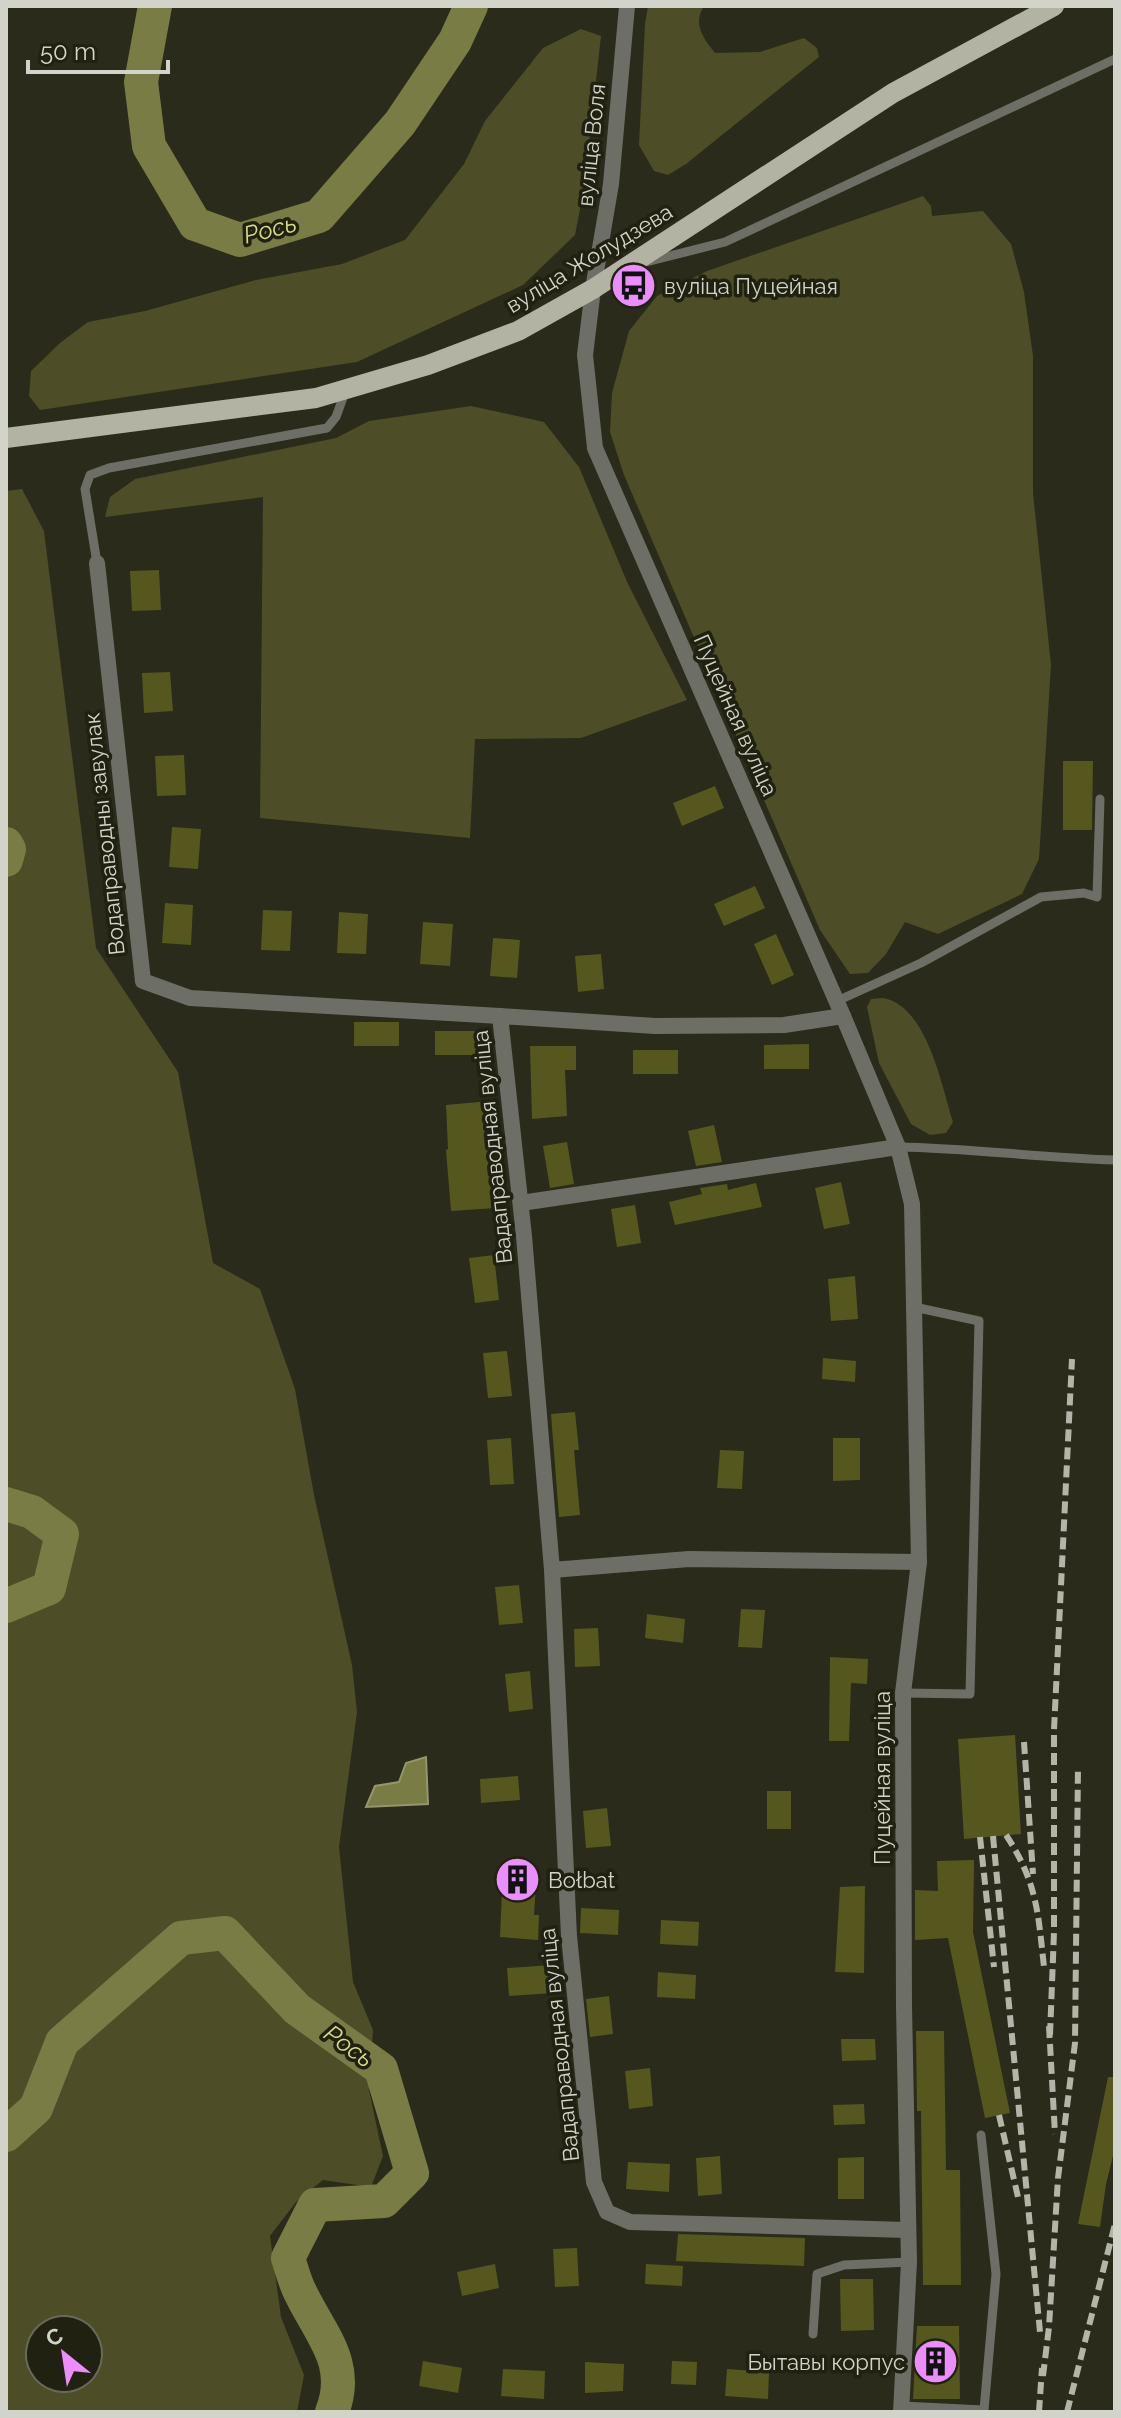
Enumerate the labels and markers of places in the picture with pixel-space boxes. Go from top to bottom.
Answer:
bus stop icon: вуліца Пуцейная [609,262,657,310]
place label: вуліца Пуцейная [664,273,838,299]
building icon: Bołbat [493,1856,541,1904]
place label: Bołbat [548,1867,616,1893]
building icon: Бытавы корпус [912,2338,960,2386]
place label: Бытавы корпус [747,2349,905,2375]

